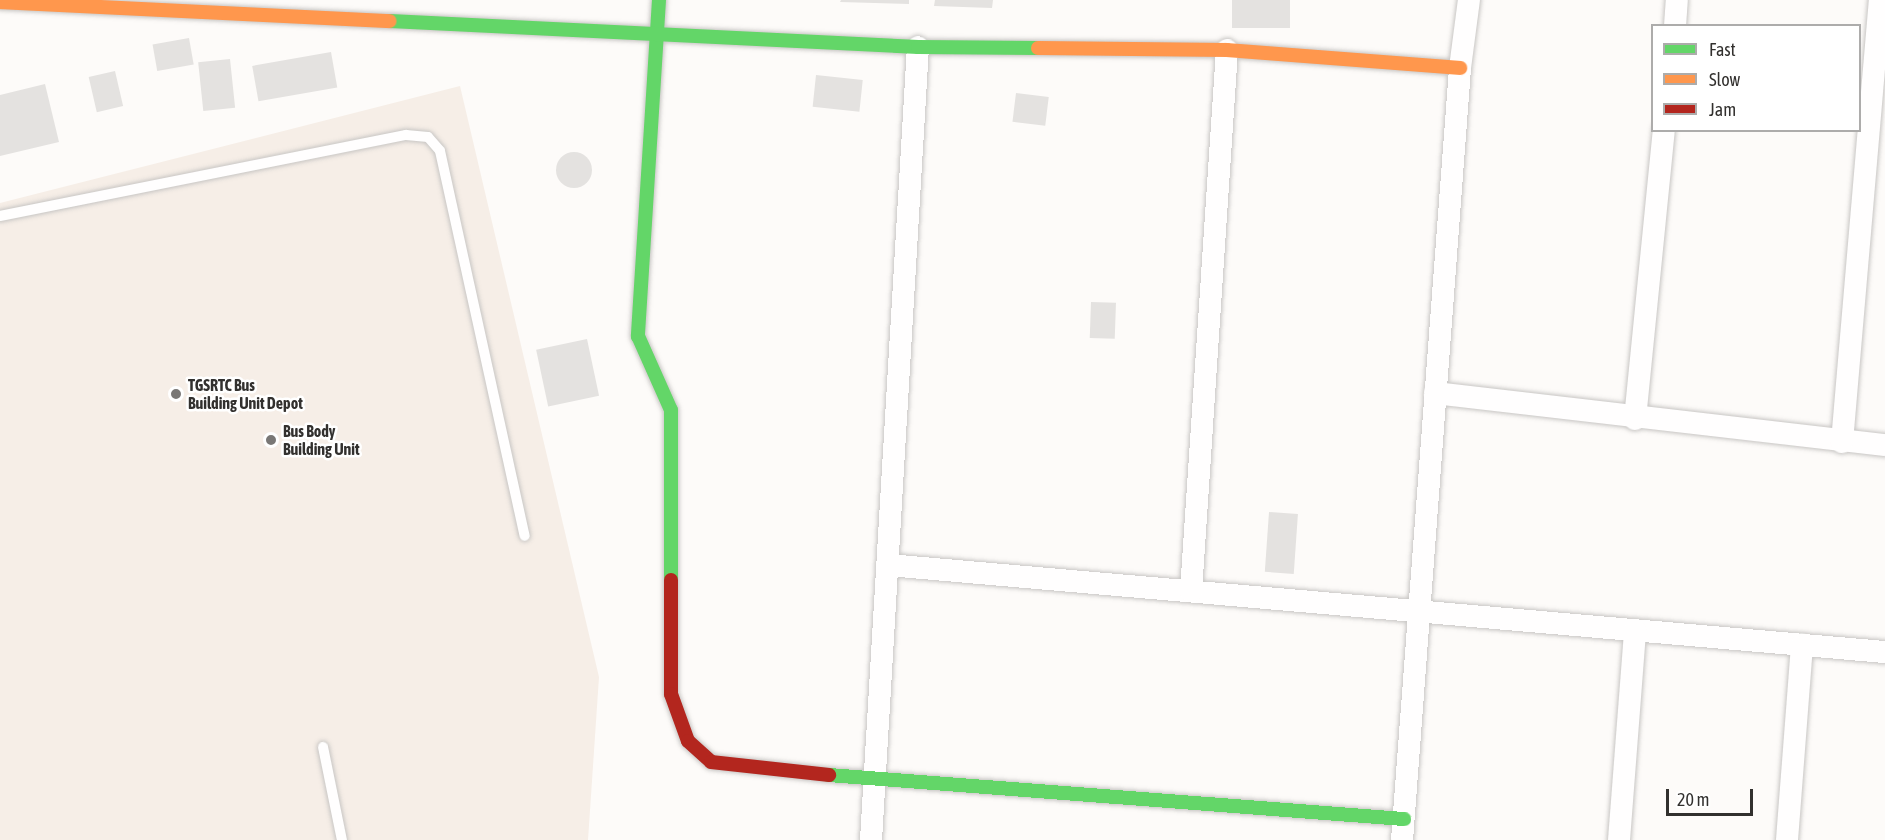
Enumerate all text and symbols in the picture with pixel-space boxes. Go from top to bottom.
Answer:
legend [1651,24,1861,132]
text: Fast [1709,39,1736,60]
text: Slow [1709,69,1740,90]
text: Jam [1709,99,1736,120]
place label: TGSRTC Bus Building Unit Depot [188,375,303,413]
marker: TGSRTC Bus Building Unit Depot [169,387,183,401]
place label: Bus Body Building Unit [283,421,360,459]
marker: Bus Body Building Unit [264,433,278,447]
scale bar [1669,777,1756,815]
text: 20 m [1677,789,1709,810]

